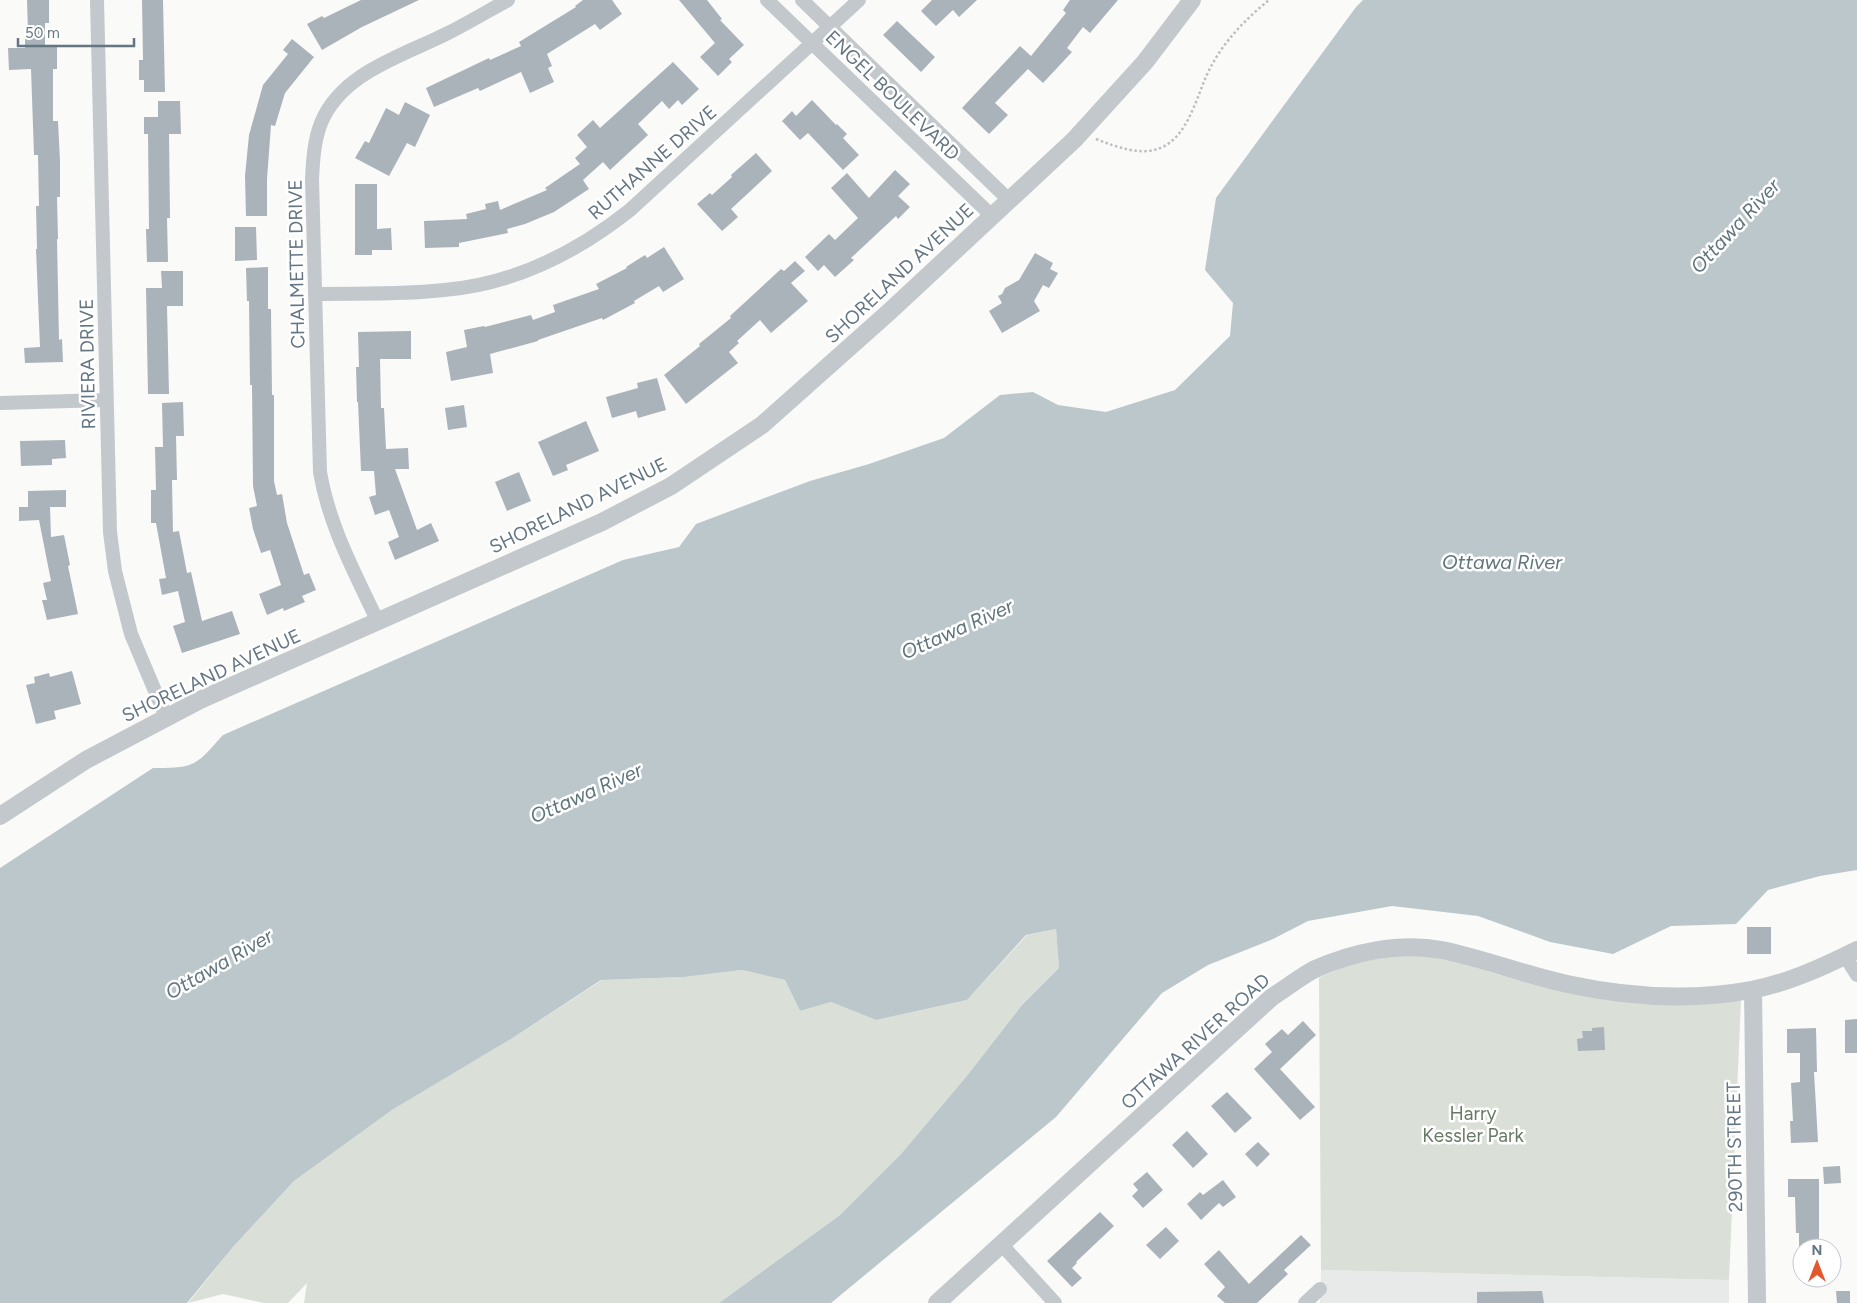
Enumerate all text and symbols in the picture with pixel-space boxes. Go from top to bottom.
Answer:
scale bar [18,15,134,47]
text: 50 m [25,24,60,42]
street label: ENGEL BOULEVARD [821,26,964,165]
street label: RUTHANNE DRIVE [583,100,721,224]
water label: Ottawa River [1685,173,1786,278]
street label: CHALMETTE DRIVE [284,179,309,349]
street label: SHORELAND AVENUE [820,198,978,348]
street label: RIVIERA DRIVE [75,298,100,429]
street label: SHORELAND AVENUE [486,452,671,559]
water label: Ottawa River [1442,550,1563,574]
water label: Ottawa River [897,593,1018,664]
street label: SHORELAND AVENUE [118,624,304,727]
water label: Ottawa River [526,757,647,828]
water label: Ottawa River [161,923,278,1004]
street label: OTTAWA RIVER ROAD [1116,968,1274,1114]
street label: 290TH STREET [1722,1081,1747,1212]
park label: Harry Kessler Park [1422,1102,1524,1147]
north arrow [1792,1238,1842,1288]
text: N [1812,1242,1822,1259]

